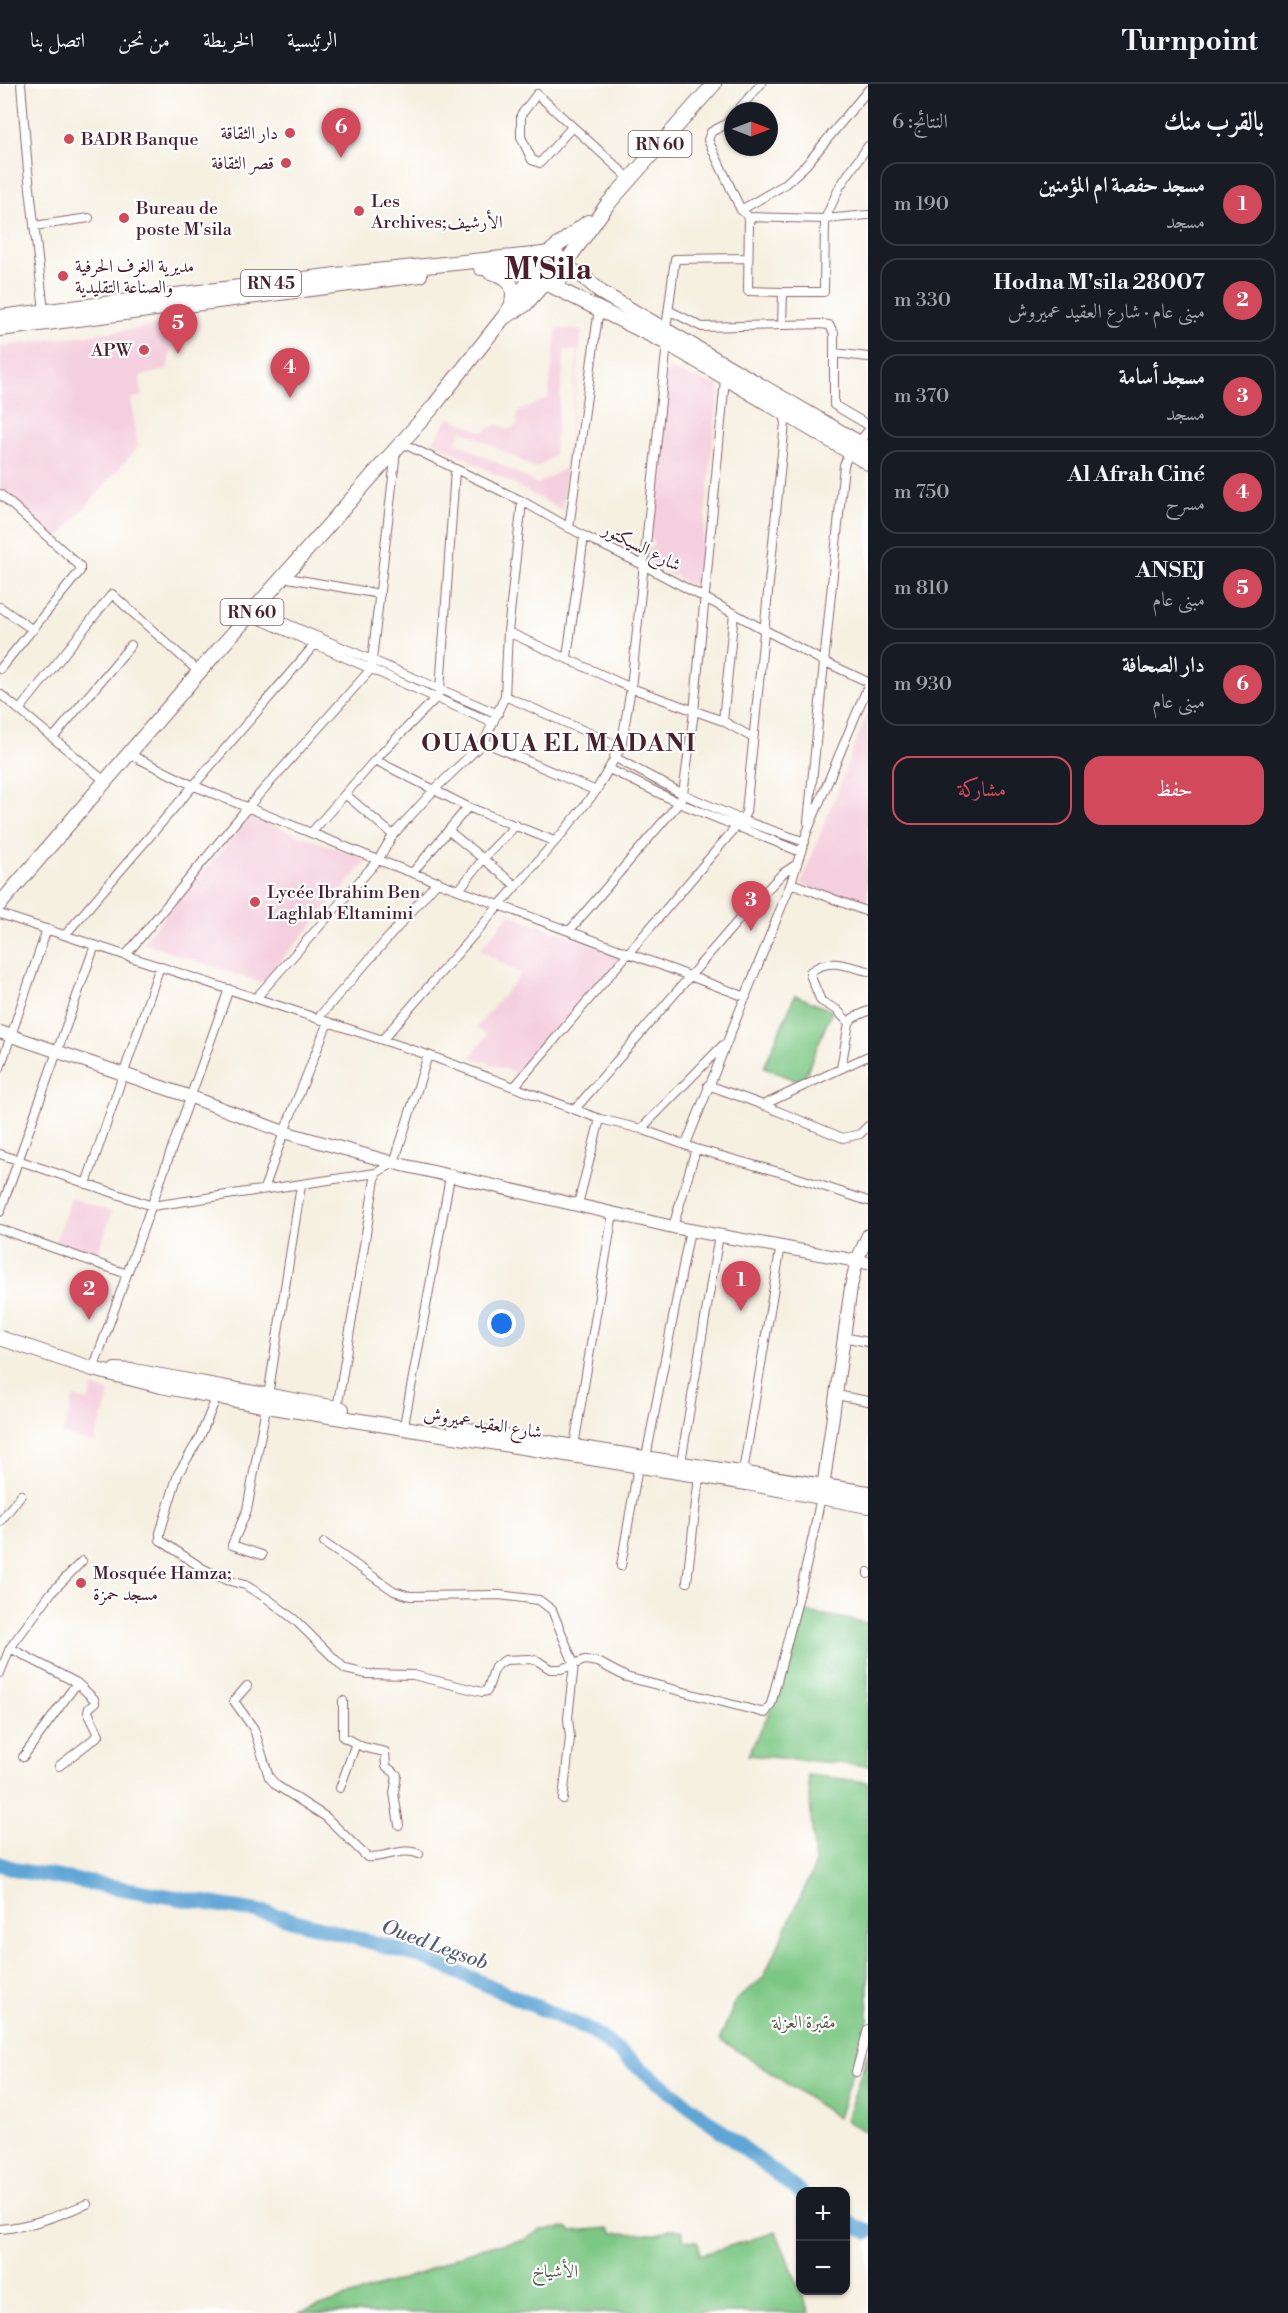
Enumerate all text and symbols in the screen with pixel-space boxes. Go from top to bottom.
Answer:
text: Turnpoint [1122,24,1258,59]
text: اتصل بنا [30,28,85,54]
text: من نحن [118,28,170,54]
text: الخريطة [203,28,254,54]
text: الرئيسية [287,28,337,54]
north arrow [724,102,778,156]
text: بالقرب منك [1164,106,1264,138]
pin: 6 [322,109,360,158]
text: النتائج: 6 [892,110,948,135]
place label: دار الثقاقة [221,122,278,145]
marker: دار الثقاقة [283,126,297,140]
place label: BADR Banque [80,128,199,151]
road number: RN 60 [628,131,692,157]
marker: BADR Banque [62,132,76,146]
place label: قصر الثقافة [211,152,274,175]
marker: قصر الثقافة [279,156,293,170]
text: مسجد حفصة ام المؤمنين [1039,172,1205,199]
place label: Les Archives;الأرشيف [370,190,503,234]
text: 190 m [894,192,949,217]
text: 1 [1238,192,1247,217]
place label: Bureau de poste M'sila [135,197,233,241]
marker: Les Archives;الأرشيف [352,204,366,218]
text: مسجد [1166,210,1205,235]
marker: Bureau de poste M'sila [117,211,131,225]
district label: M'Sila [504,251,593,289]
place label: مديرية الغرف الحرفية والصناعة التقليدية [75,255,194,299]
marker: مديرية الغرف الحرفية والصناعة التقليدية [56,269,70,283]
text: Hodna M'sila 28007 [994,269,1205,296]
road number: RN 45 [241,270,301,296]
text: 330 m [894,288,951,313]
text: 2 [1236,288,1249,313]
text: مبنى عام · شارع العقيد عميروش [1008,300,1205,325]
pin: 5 [158,304,198,354]
place label: APW [90,339,133,362]
marker: APW [137,343,151,357]
pin: 4 [270,348,310,398]
text: مسجد أسامة [1119,364,1205,391]
text: 370 m [894,384,949,409]
text: 3 [1236,384,1249,409]
text: مسجد [1166,402,1205,427]
text: Al Afrah Ciné [1067,461,1205,488]
text: 750 m [894,480,950,505]
text: 4 [1236,480,1249,505]
text: مسرح [1165,492,1205,517]
street label: شارع السيكتور [596,517,685,580]
text: ANSEJ [1136,557,1205,584]
text: 810 m [894,576,949,601]
text: 5 [1236,576,1249,601]
text: مبنى عام [1152,588,1205,613]
road number: RN 60 [220,599,284,625]
text: دار الصحافة [1122,652,1205,679]
text: 930 m [894,672,952,697]
text: 6 [1236,672,1249,697]
text: مبنى عام [1152,690,1205,715]
district label: OUAOUA EL MADANI [421,729,697,759]
button: مشاركة [892,756,1072,825]
button: حفظ [1084,756,1264,825]
place label: Lycée Ibrahim Ben Laghlab Eltamimi [267,881,421,925]
pin: 3 [732,882,771,931]
marker: Lycée Ibrahim Ben Laghlab Eltamimi [248,895,262,909]
pin: 1 [722,1262,760,1311]
pin: 2 [70,1270,109,1320]
your location [487,1309,516,1338]
street label: شارع العقيد عميروش [422,1403,544,1447]
place label: Mosquée Hamza; مسجد حمزة [93,1562,232,1606]
marker: Mosquée Hamza; مسجد حمزة [74,1576,88,1590]
water label: Oued Legsob [378,1915,491,1976]
park label: مقبرة العزلة [771,2011,836,2034]
map controls [796,2187,850,2295]
button: + [796,2187,850,2241]
button: − [796,2241,850,2295]
park label: الأشياخ [532,2258,578,2287]

